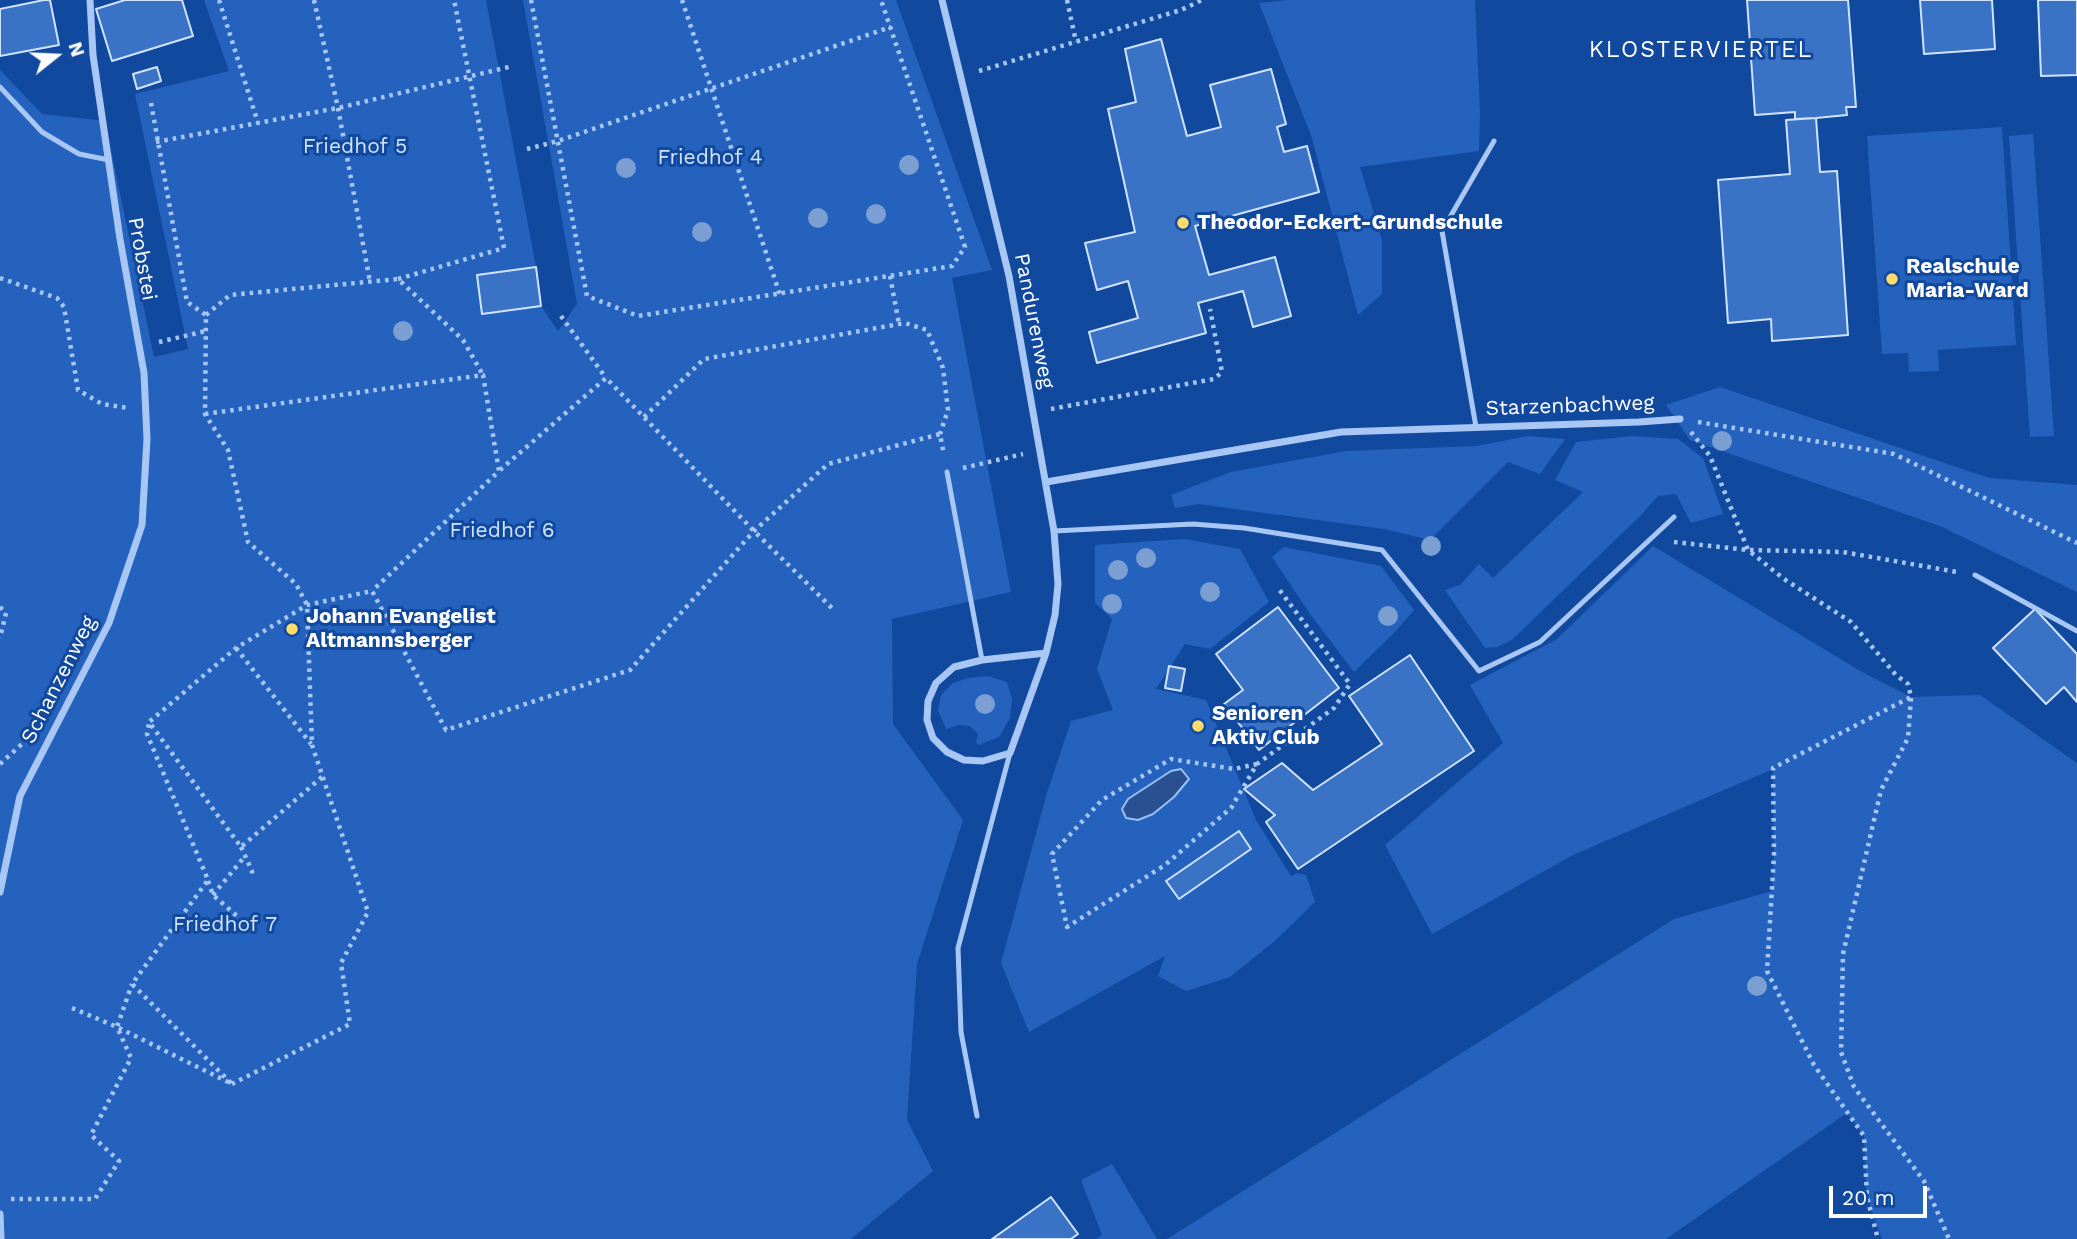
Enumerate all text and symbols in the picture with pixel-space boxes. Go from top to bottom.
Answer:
north arrow [21,21,91,91]
district label: KLOSTERVIERTEL [1590,36,1812,64]
text: N [63,39,90,60]
park label: Friedhof 5 [303,134,407,160]
park label: Friedhof 4 [657,145,763,171]
place label: Theodor-Eckert-Grundschule [1197,210,1503,236]
street label: Probstei [122,215,162,303]
marker: Theodor-Eckert-Grundschule [1175,215,1191,231]
street label: Pandurenweg [1009,251,1059,391]
place label: Realschule Maria-Ward [1906,254,2029,304]
marker: Realschule Maria-Ward [1884,271,1900,287]
street label: Starzenbachweg [1485,390,1655,422]
park label: Friedhof 6 [450,518,554,544]
place label: Johann Evangelist Altmannsberger [306,604,496,654]
street label: Schanzenweg [16,612,102,748]
marker: Johann Evangelist Altmannsberger [284,621,300,637]
place label: Senioren Aktiv Club [1212,701,1320,751]
marker: Senioren Aktiv Club [1190,718,1206,734]
park label: Friedhof 7 [173,912,277,938]
scale bar [1832,1172,1930,1216]
text: 20 m [1842,1185,1894,1210]

